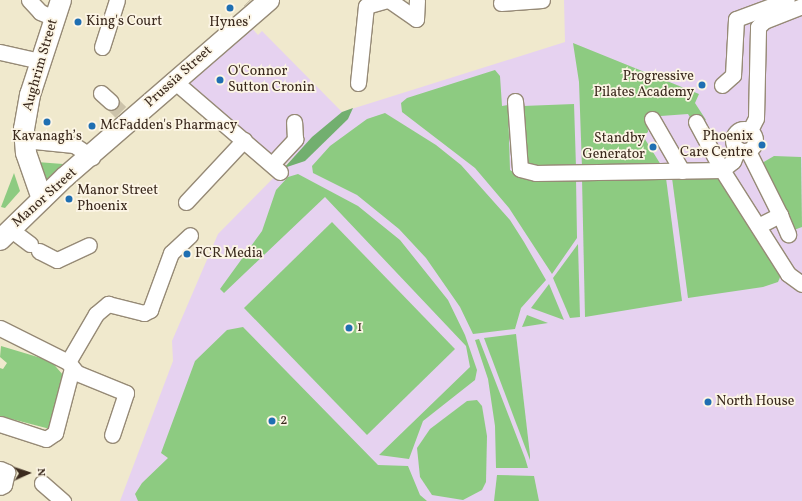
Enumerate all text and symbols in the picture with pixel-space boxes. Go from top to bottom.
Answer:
marker: Hynes' [225,3,235,13]
place label: King's Court [86,14,162,30]
place label: Hynes' [209,15,251,31]
street label: Aughrim Street [20,17,62,113]
marker: King's Court [73,17,83,27]
street label: Prussia Street [142,42,216,112]
place label: O'Connor Sutton Cronin [228,64,315,96]
place label: Progressive Pilates Academy [594,69,694,102]
marker: O'Connor Sutton Cronin [215,75,225,85]
marker: Progressive Pilates Academy [697,80,707,90]
marker: Kavanagh’s [42,117,52,127]
place label: McFadden's Pharmacy [100,118,237,134]
marker: McFadden's Pharmacy [87,121,97,131]
place label: Kavanagh’s [12,129,82,145]
place label: Phoenix Care Centre [680,129,753,162]
place label: Standby Generator [582,131,645,164]
marker: Phoenix Care Centre [756,139,768,151]
marker: Standby Generator [648,142,658,152]
street label: Manor Street [9,165,81,231]
place label: Manor Street Phoenix [77,183,158,216]
marker: Manor Street Phoenix [64,194,74,204]
place label: FCR Media [195,246,263,262]
marker: FCR Media [182,249,192,259]
place label: 1 [357,320,362,336]
marker: 1 [344,323,354,333]
place label: North House [716,394,794,410]
marker: North House [703,397,713,407]
place label: 2 [280,413,288,429]
marker: 2 [267,416,277,426]
north arrow [8,453,48,493]
text: N [33,468,48,477]

